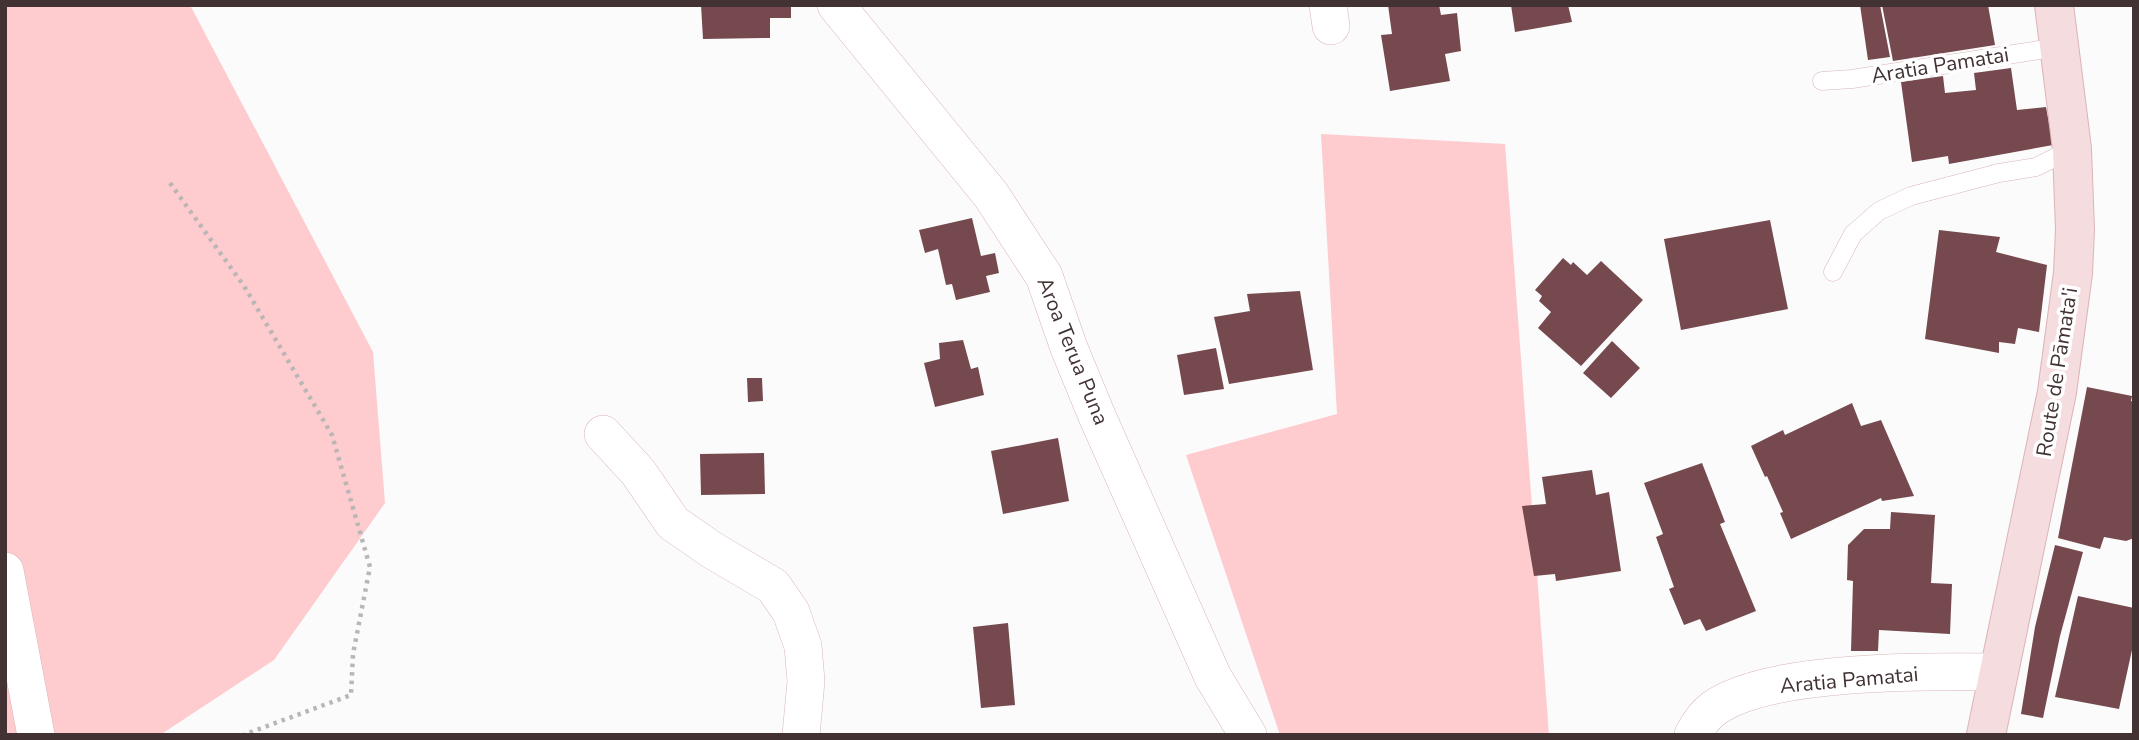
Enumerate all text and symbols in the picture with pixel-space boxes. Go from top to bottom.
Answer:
street label: Aratia Pamatai [1869,40,2011,90]
street label: Aroa Terua Puna [1031,273,1115,429]
street label: Route de Pāmata'i [2030,285,2084,459]
street label: Aratia Pamatai [1779,660,1919,700]

